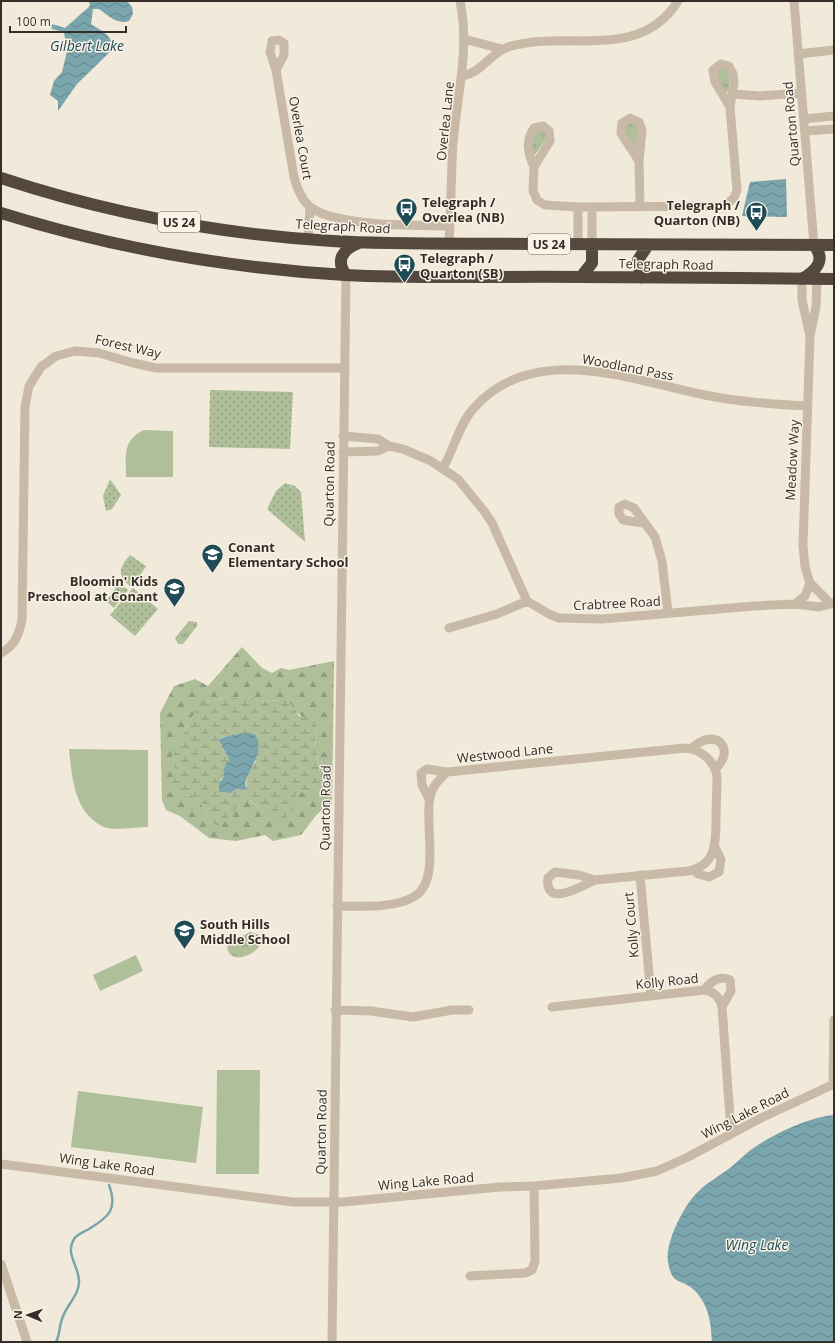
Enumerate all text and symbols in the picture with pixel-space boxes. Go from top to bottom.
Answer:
scale bar [10,8,126,34]
text: 100 m [16,13,51,30]
water label: Gilbert Lake [50,36,124,55]
street label: Overlea Lane [432,80,458,162]
street label: Quarton Road [778,81,804,167]
street label: Overlea Court [285,95,317,181]
place label: Telegraph / Overlea (NB) [422,193,504,226]
bus stop icon: Telegraph / Overlea (NB) [394,196,420,229]
place label: Telegraph / Quarton (NB) [654,196,741,229]
bus stop icon: Telegraph / Quarton (NB) [743,199,769,232]
road number: US 24 [158,212,200,232]
street label: Telegraph Road [295,215,391,237]
road number: US 24 [528,234,570,254]
place label: Telegraph / Quarton (SB) [420,249,503,282]
bus stop icon: Telegraph / Quarton (SB) [391,252,417,285]
street label: Telegraph Road [618,254,714,274]
street label: Forest Way [93,330,163,362]
street label: Woodland Pass [581,349,675,385]
street label: Meadow Way [781,419,803,501]
street label: Quarton Road [319,441,339,527]
place label: Conant Elementary School [228,538,349,571]
school or university icon: Conant Elementary School [199,541,225,574]
place label: Bloomin' Kids Preschool at Conant [27,572,158,605]
school or university icon: Bloomin' Kids Preschool at Conant [161,575,187,608]
street label: Crabtree Road [573,592,661,614]
street label: Westwood Lane [456,739,554,767]
street label: Quarton Road [315,765,335,851]
street label: Kolly Court [619,891,643,959]
place label: South Hills Middle School [200,915,290,948]
school or university icon: South Hills Middle School [172,918,198,951]
street label: Kolly Road [635,969,699,993]
street label: Wing Lake Road [698,1083,792,1143]
street label: Quarton Road [311,1089,331,1175]
street label: Wing Lake Road [58,1148,156,1180]
street label: Wing Lake Road [377,1168,475,1194]
water label: Wing Lake [726,1235,788,1254]
north arrow [8,1295,48,1335]
text: N [10,1310,25,1319]

